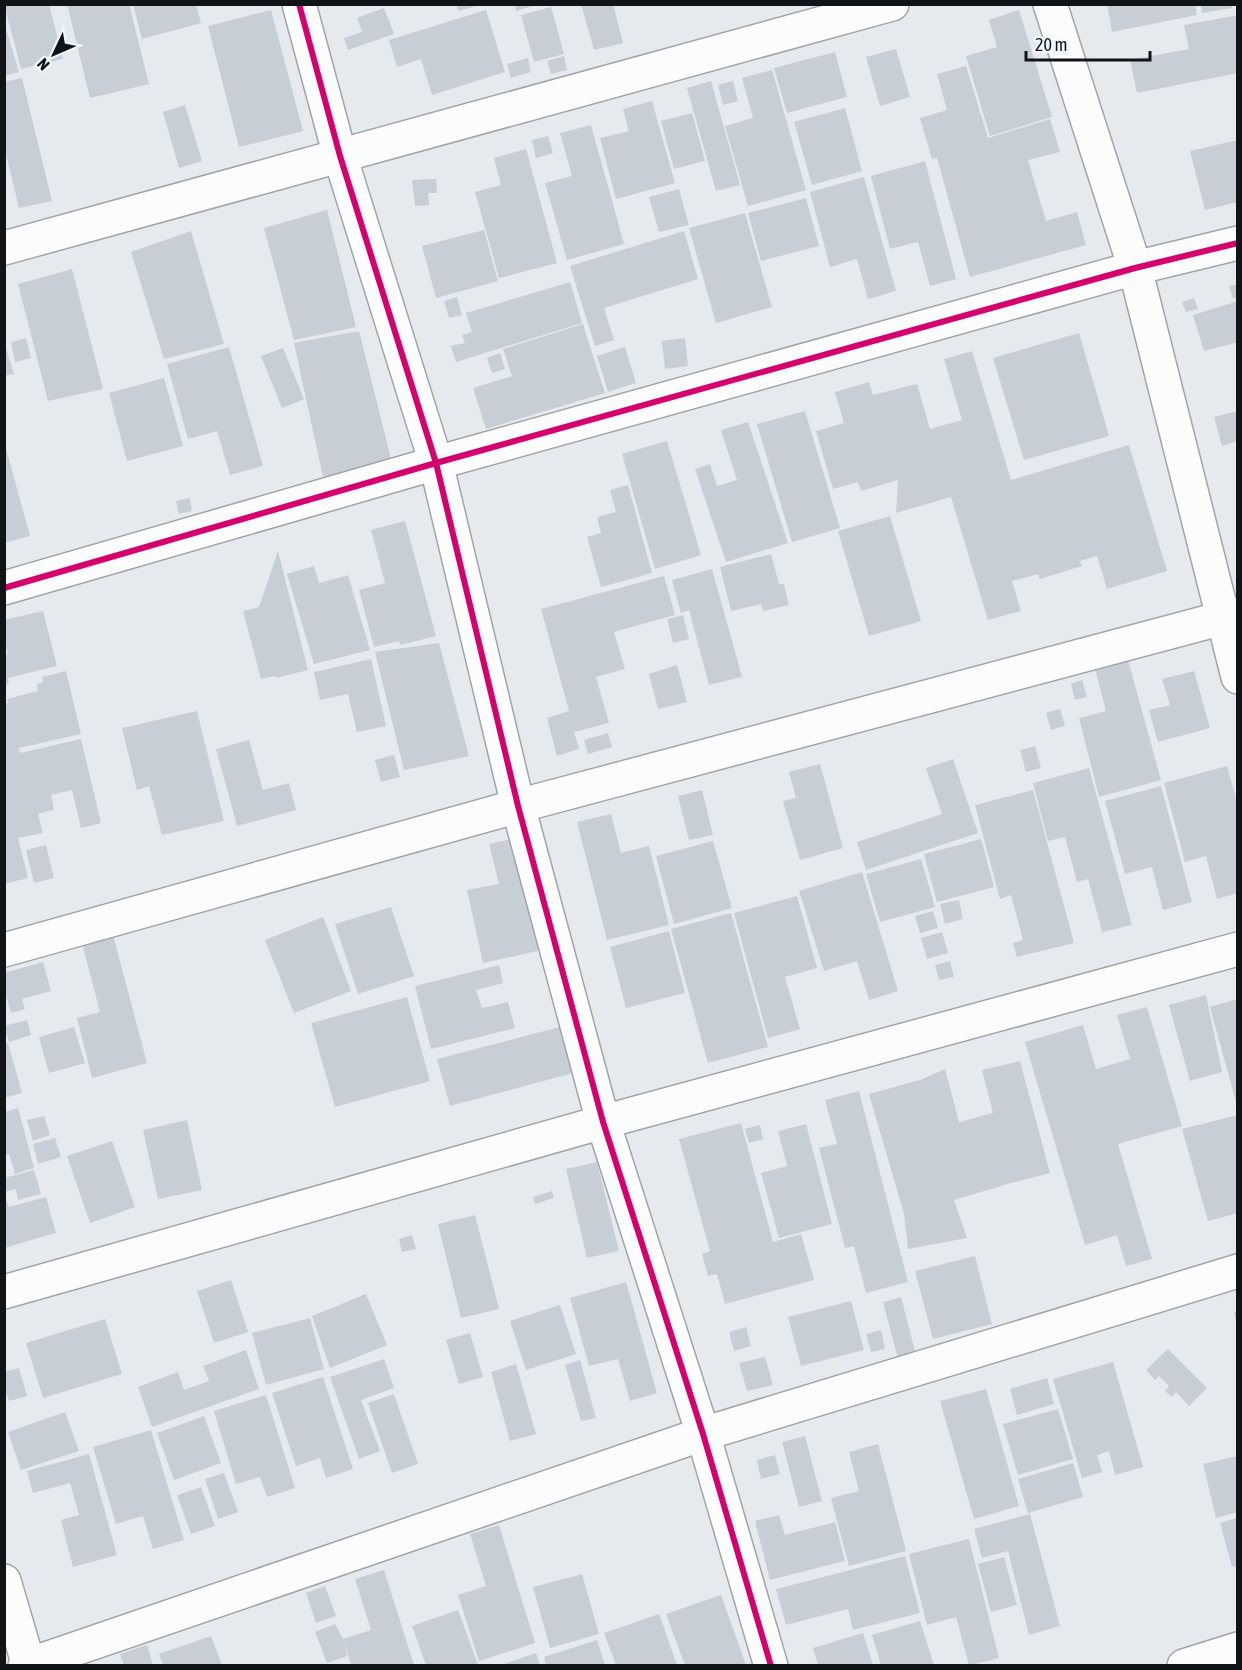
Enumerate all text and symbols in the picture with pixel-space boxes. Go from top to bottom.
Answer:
north arrow [24,24,84,84]
scale bar [1026,24,1150,62]
text: 20 m [1035,34,1067,55]
text: N [33,55,53,74]

